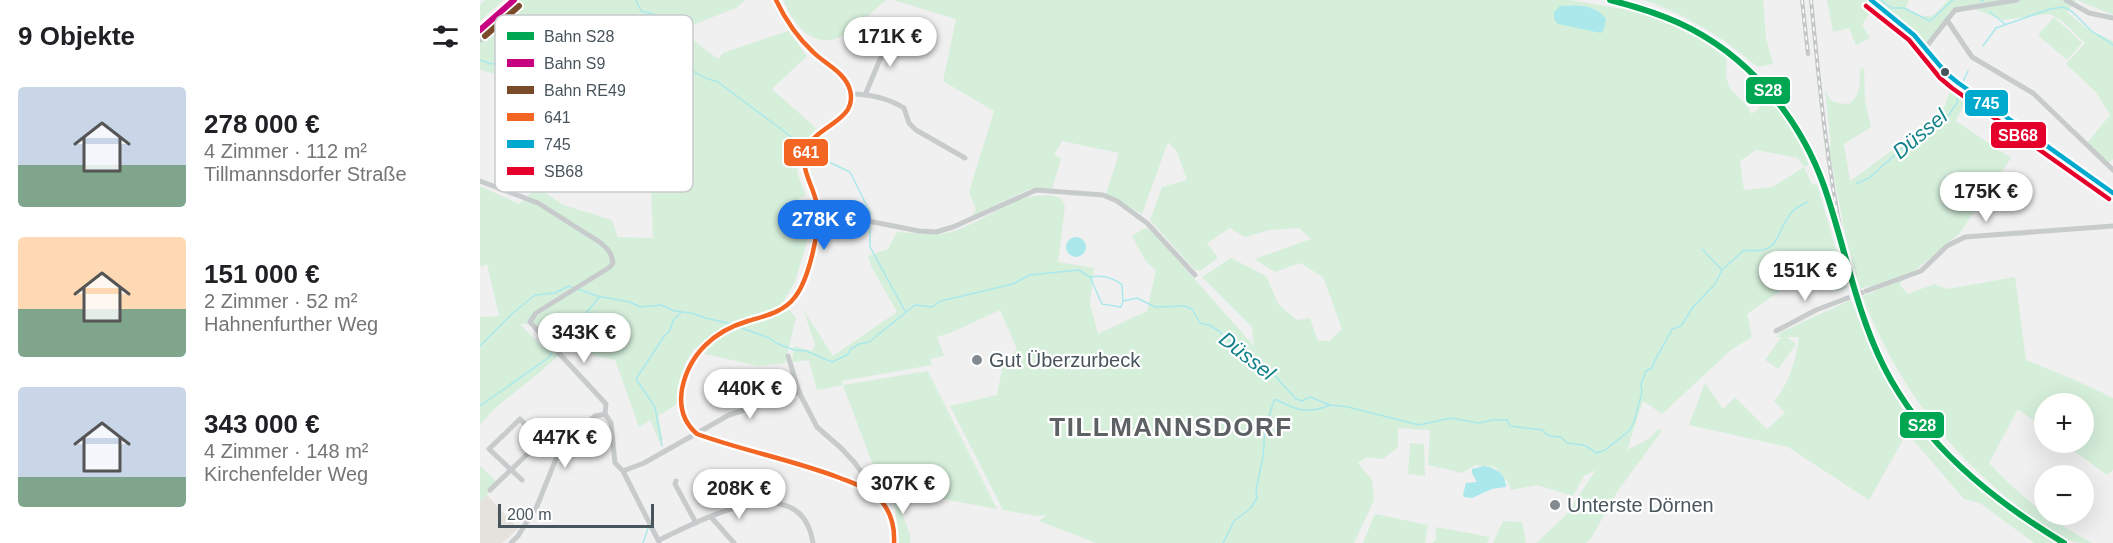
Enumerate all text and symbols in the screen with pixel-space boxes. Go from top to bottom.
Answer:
legend [495,15,693,192]
pin: 171K € [841,17,939,68]
icon: filters [429,20,462,53]
text: 9 Objekte [18,21,135,51]
text: 171K € [858,25,922,47]
text: Bahn S28 [544,28,614,45]
text: Bahn S9 [544,55,605,72]
unlabelled marker [1939,66,1951,78]
line badge: S28 [1745,76,1791,105]
text: Bahn RE49 [544,82,626,99]
text: S28 [1754,82,1782,99]
line badge: 745 [1964,89,2009,117]
text: 745 [1973,95,1999,112]
water label: Düssel [1888,103,1953,163]
text: 278 000 € [204,109,320,139]
text: 641 [544,109,571,126]
icon: home [66,111,138,183]
line badge: SB68 [1990,121,2047,149]
text: SB68 [1998,127,2038,144]
text: 745 [544,136,571,153]
line badge: 641 [783,138,829,167]
text: 4 Zimmer · 112 m² [204,140,367,162]
text: 641 [793,144,819,161]
text: Tillmannsdorfer Straße [204,163,407,185]
text: SB68 [544,163,583,180]
pin: 175K € [1937,172,2035,223]
text: 175K € [1954,180,2018,202]
pin: 278K € [775,200,873,251]
text: 278K € [792,208,856,230]
pin: 151K € [1756,251,1854,302]
text: 151 000 € [204,259,320,289]
text: 151K € [1773,259,1837,281]
icon: home [66,261,138,333]
text: 2 Zimmer · 52 m² [204,290,357,312]
text: Hahnenfurther Weg [204,313,378,335]
pin: 343K € [535,313,633,364]
text: 343K € [552,321,616,343]
water label: Düssel [1215,327,1281,385]
place label: Gut Überzurbeck [989,349,1141,371]
marker: Gut Überzurbeck [970,353,984,367]
pin: 440K € [701,369,799,420]
text: 440K € [718,377,782,399]
map controls [2034,393,2094,525]
button: + [2034,393,2094,453]
text: 343 000 € [204,409,320,439]
icon: home [66,411,138,483]
line badge: S28 [1899,411,1945,439]
district label: TILLMANNSDORF [1049,412,1293,442]
text: S28 [1908,417,1936,434]
pin: 447K € [516,418,614,469]
text: 447K € [533,426,597,448]
text: 4 Zimmer · 148 m² [204,440,368,462]
text: Kirchenfelder Weg [204,463,368,485]
pin: 307K € [854,464,952,515]
button: − [2034,465,2094,525]
pin: 208K € [690,469,788,520]
text: 307K € [871,472,935,494]
text: 208K € [707,477,771,499]
place label: Unterste Dörnen [1567,494,1714,516]
marker: Unterste Dörnen [1548,498,1562,512]
scale bar [498,501,654,528]
text: 200 m [507,506,551,523]

